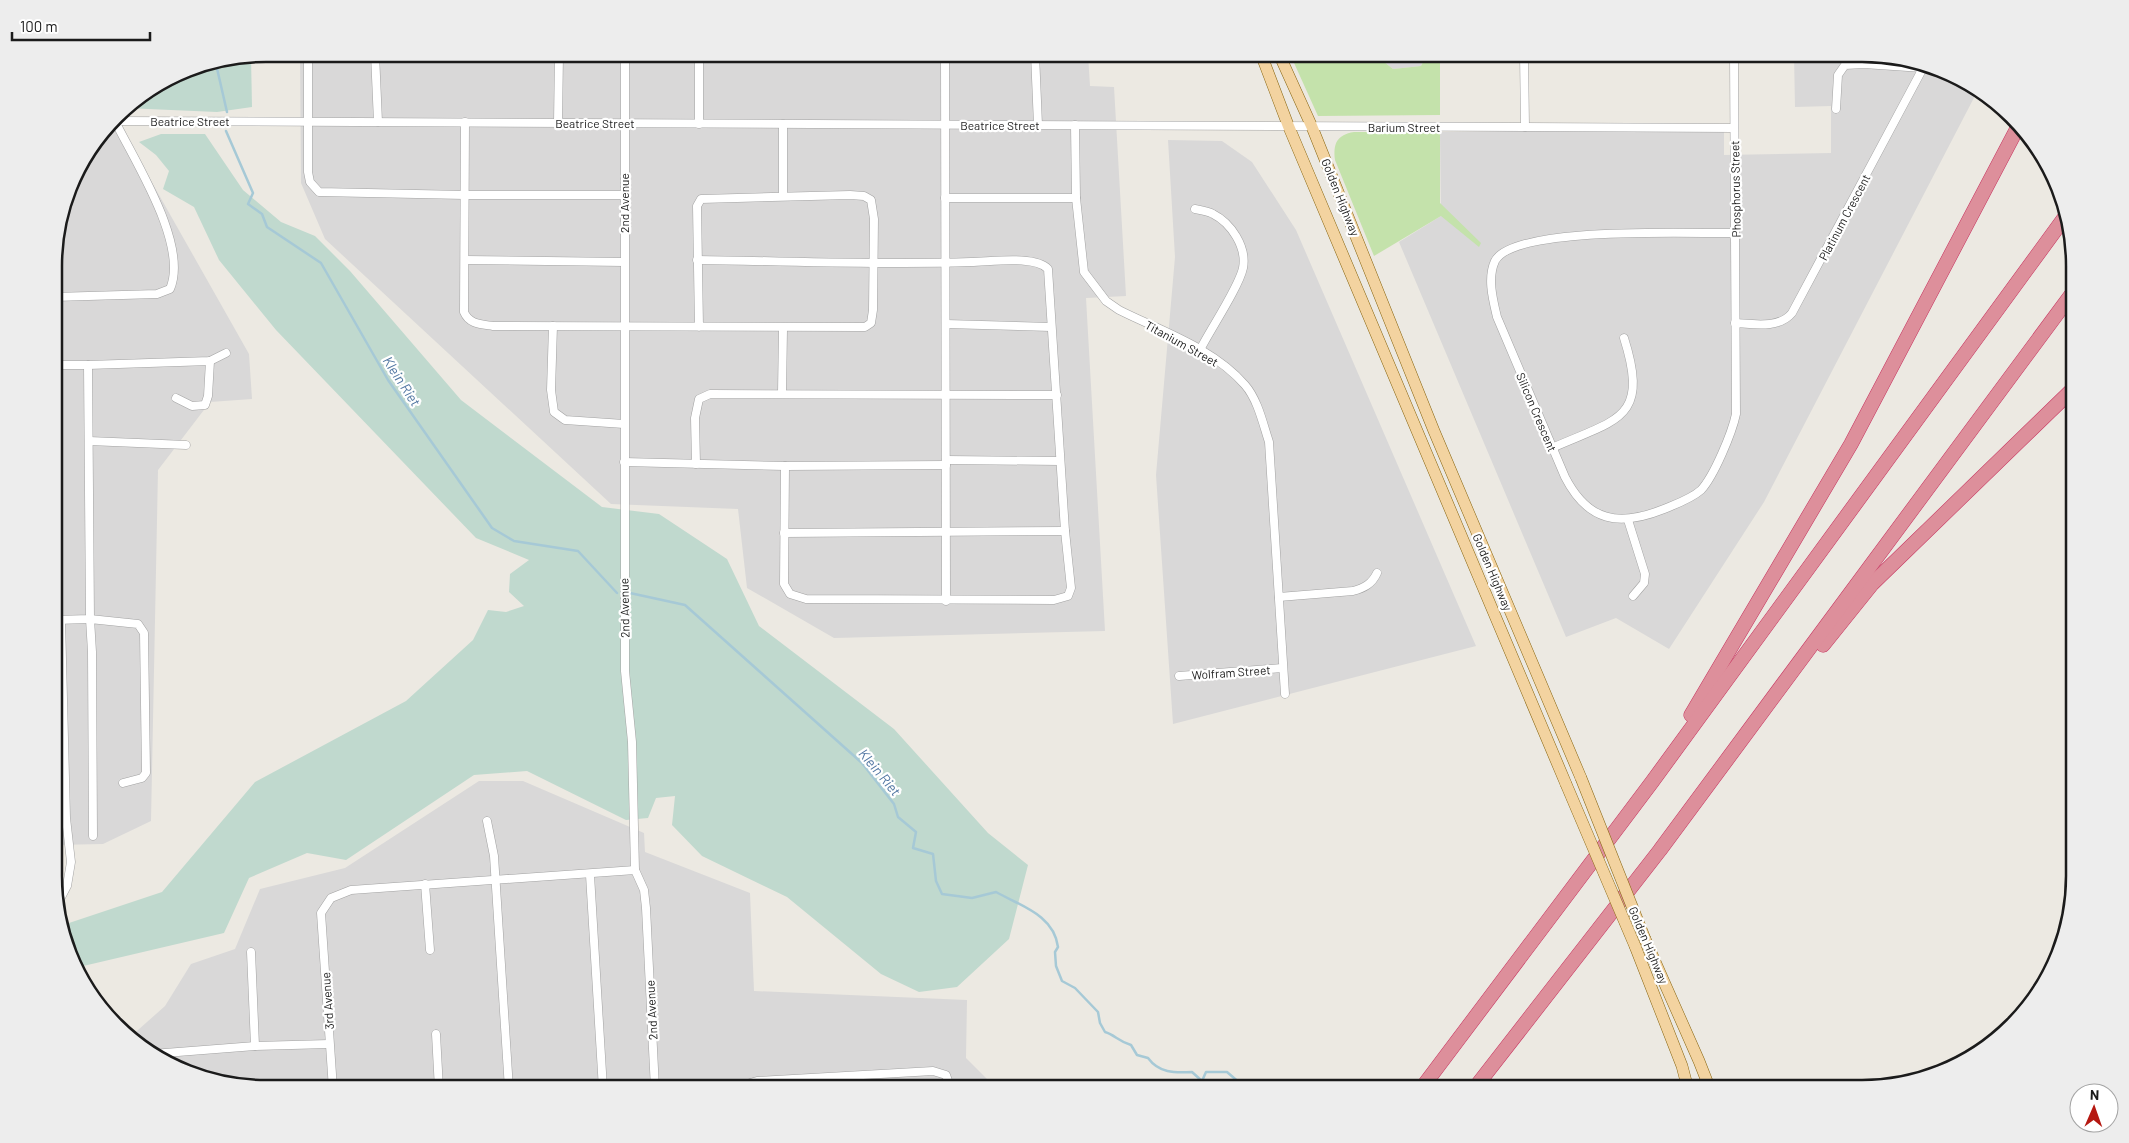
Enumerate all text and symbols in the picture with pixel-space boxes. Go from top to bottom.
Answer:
scale bar [12,10,150,42]
text: 100 m [20,17,58,35]
street label: Beatrice Street [150,114,230,128]
street label: Beatrice Street [555,116,635,130]
street label: Beatrice Street [960,118,1040,132]
street label: Barium Street [1368,120,1440,134]
street label: Phosphorus Street [1727,140,1743,238]
street label: Golden Highway [1319,156,1363,238]
street label: Platinum Crescent [1815,171,1873,263]
street label: 2nd Avenue [617,173,631,233]
street label: Titanium Street [1143,317,1221,369]
water label: Klein Riet [380,353,424,409]
street label: Silicon Crescent [1514,370,1560,454]
street label: Golden Highway [1470,531,1516,613]
street label: 2nd Avenue [616,578,632,638]
street label: Wolfram Street [1191,662,1271,682]
water label: Klein Riet [855,745,905,799]
street label: Golden Highway [1626,904,1672,986]
street label: 3rd Avenue [318,972,336,1030]
street label: 2nd Avenue [642,980,660,1040]
north arrow [2069,1083,2119,1133]
text: N [2090,1086,2099,1103]

